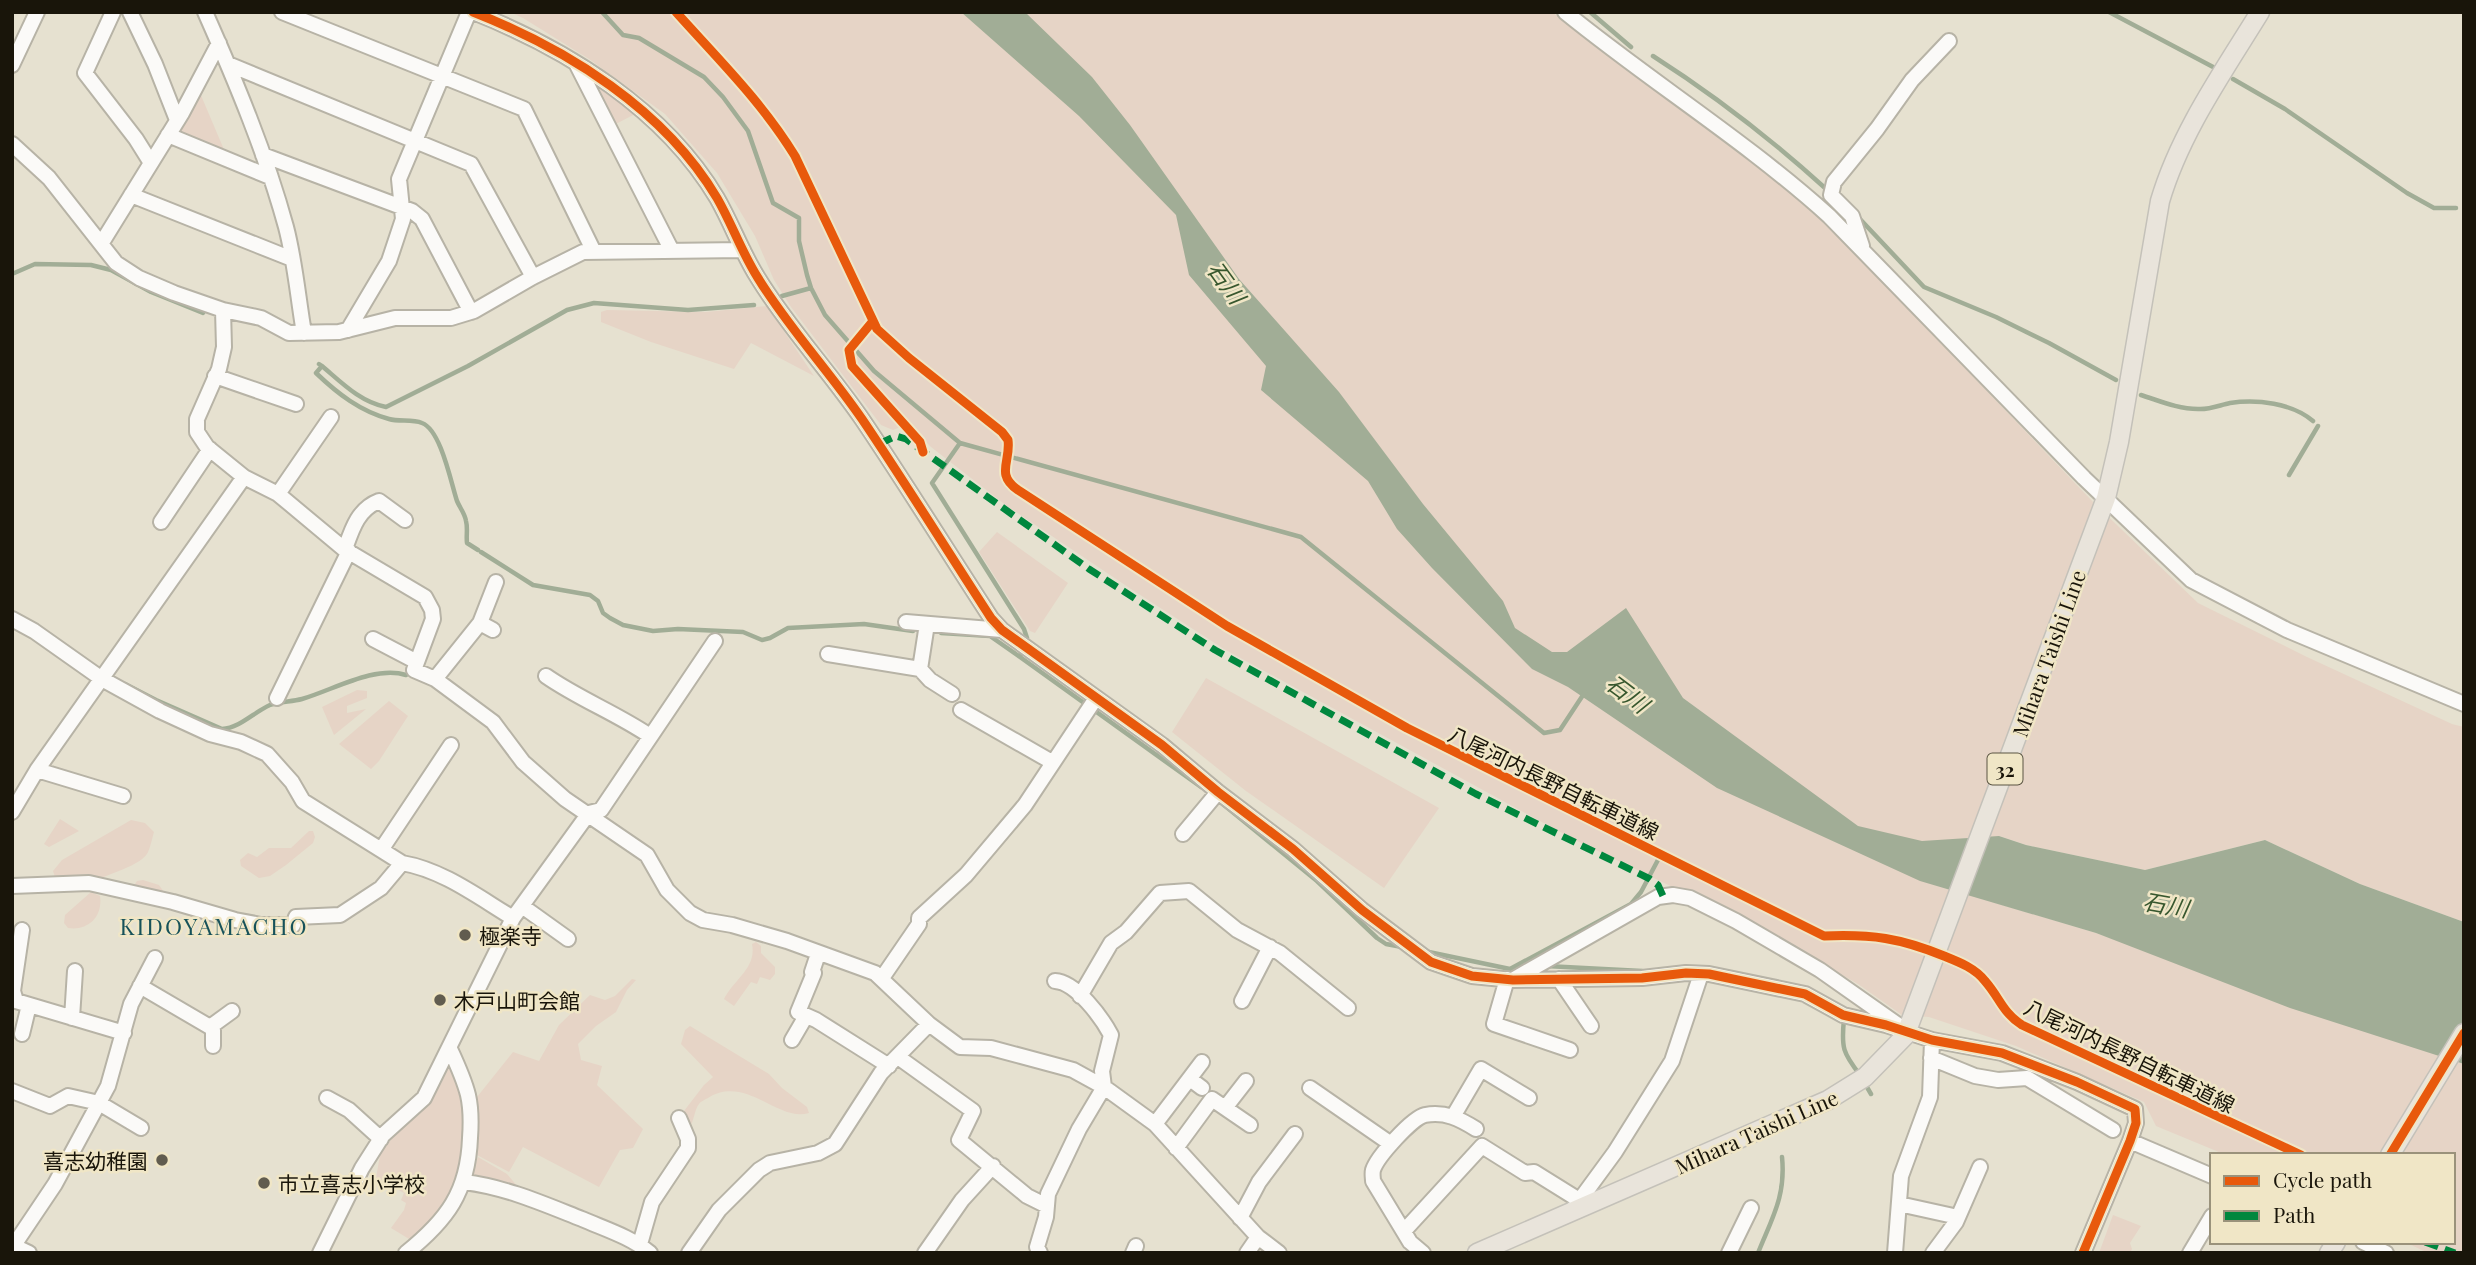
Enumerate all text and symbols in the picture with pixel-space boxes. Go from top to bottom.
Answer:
water label: 石川 [1201,254,1255,312]
street label: Mihara Taishi Line [2005,566,2091,740]
water label: 石川 [1600,667,1658,721]
street label: 八尾河内長野自転車道線 [1444,719,1664,845]
road number: 32 [1988,754,2022,784]
water label: 石川 [2141,885,2194,924]
district label: KIDOYAMACHO [119,910,309,941]
place label: 極楽寺 [479,921,542,949]
marker: 極楽寺 [457,927,473,943]
place label: 木戸山町会館 [454,986,580,1014]
marker: 木戸山町会館 [432,992,448,1008]
street label: 八尾河内長野自転車道線 [2020,992,2240,1118]
street label: Mihara Taishi Line [1670,1082,1842,1180]
place label: 喜志幼稚園 [43,1146,148,1174]
marker: 喜志幼稚園 [154,1152,170,1168]
legend [2210,1153,2455,1244]
text: Cycle path [2273,1165,2373,1193]
place label: 市立喜志小学校 [278,1169,425,1197]
marker: 市立喜志小学校 [256,1175,272,1191]
text: Path [2273,1200,2316,1228]

